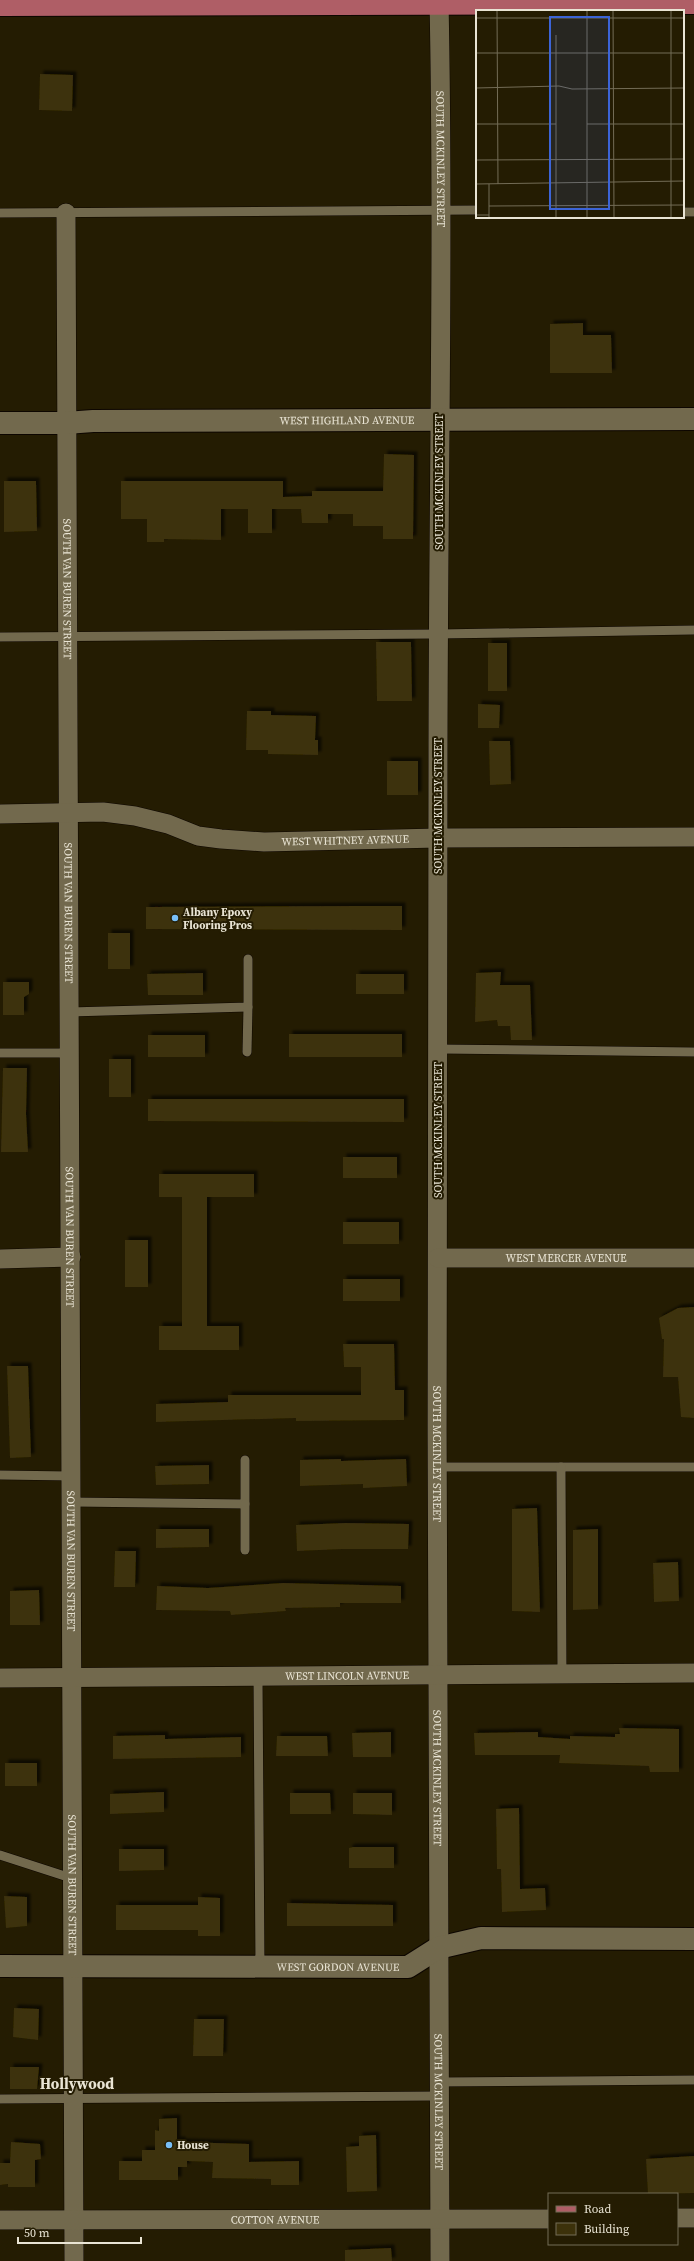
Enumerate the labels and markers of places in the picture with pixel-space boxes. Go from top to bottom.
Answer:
place label: Albany Epoxy Flooring Pros [183,905,252,933]
marker: Albany Epoxy Flooring Pros [170,913,180,923]
place label: House [177,2138,209,2153]
marker: House [164,2140,174,2150]

